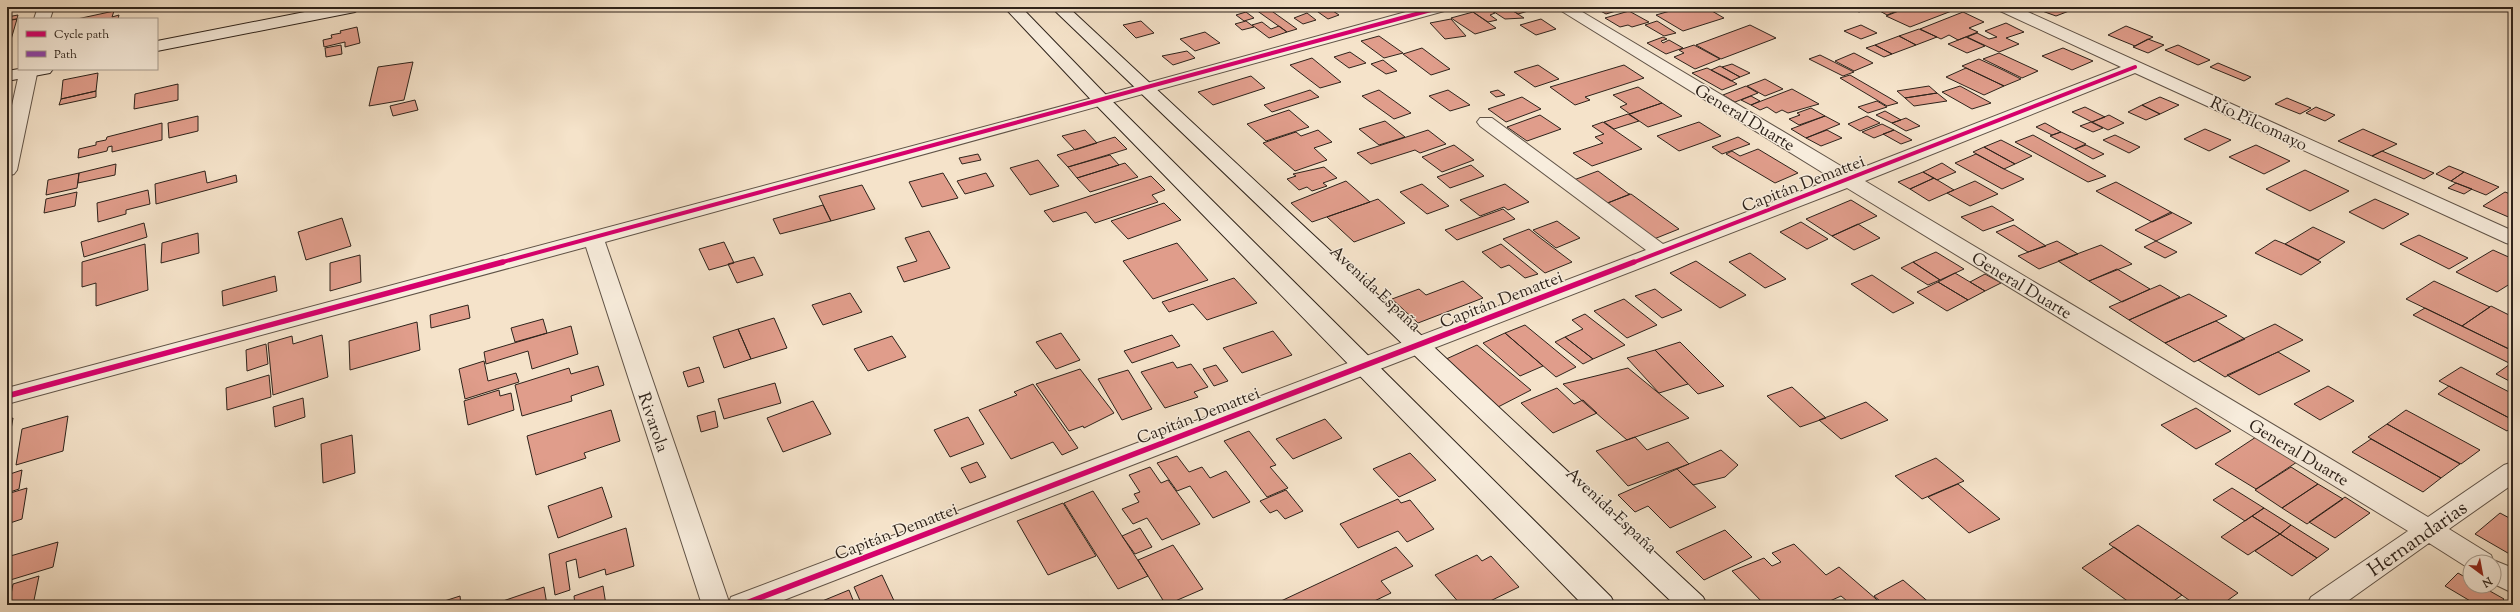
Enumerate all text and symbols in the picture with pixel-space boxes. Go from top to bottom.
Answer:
legend [18,18,158,70]
text: Cycle path [54,26,109,44]
text: Path [54,46,77,64]
street label: General Duarte [1689,79,1799,158]
street label: Río Pilcomayo [2206,92,2311,158]
street label: Capitán Demattei [1739,150,1869,219]
street label: Avenida España [1324,241,1426,338]
street label: General Duarte [1966,247,2076,326]
street label: Capitán Demattei [1437,266,1567,335]
street label: Capitán Demattei [1134,382,1264,451]
street label: Rivarola [631,390,674,456]
street label: General Duarte [2243,414,2353,493]
street label: Avenida España [1560,463,1662,560]
street label: Hernandarias [2363,495,2474,585]
street label: Capitán Demattei [832,498,962,567]
north arrow [2462,554,2502,594]
text: N [2479,572,2496,591]

